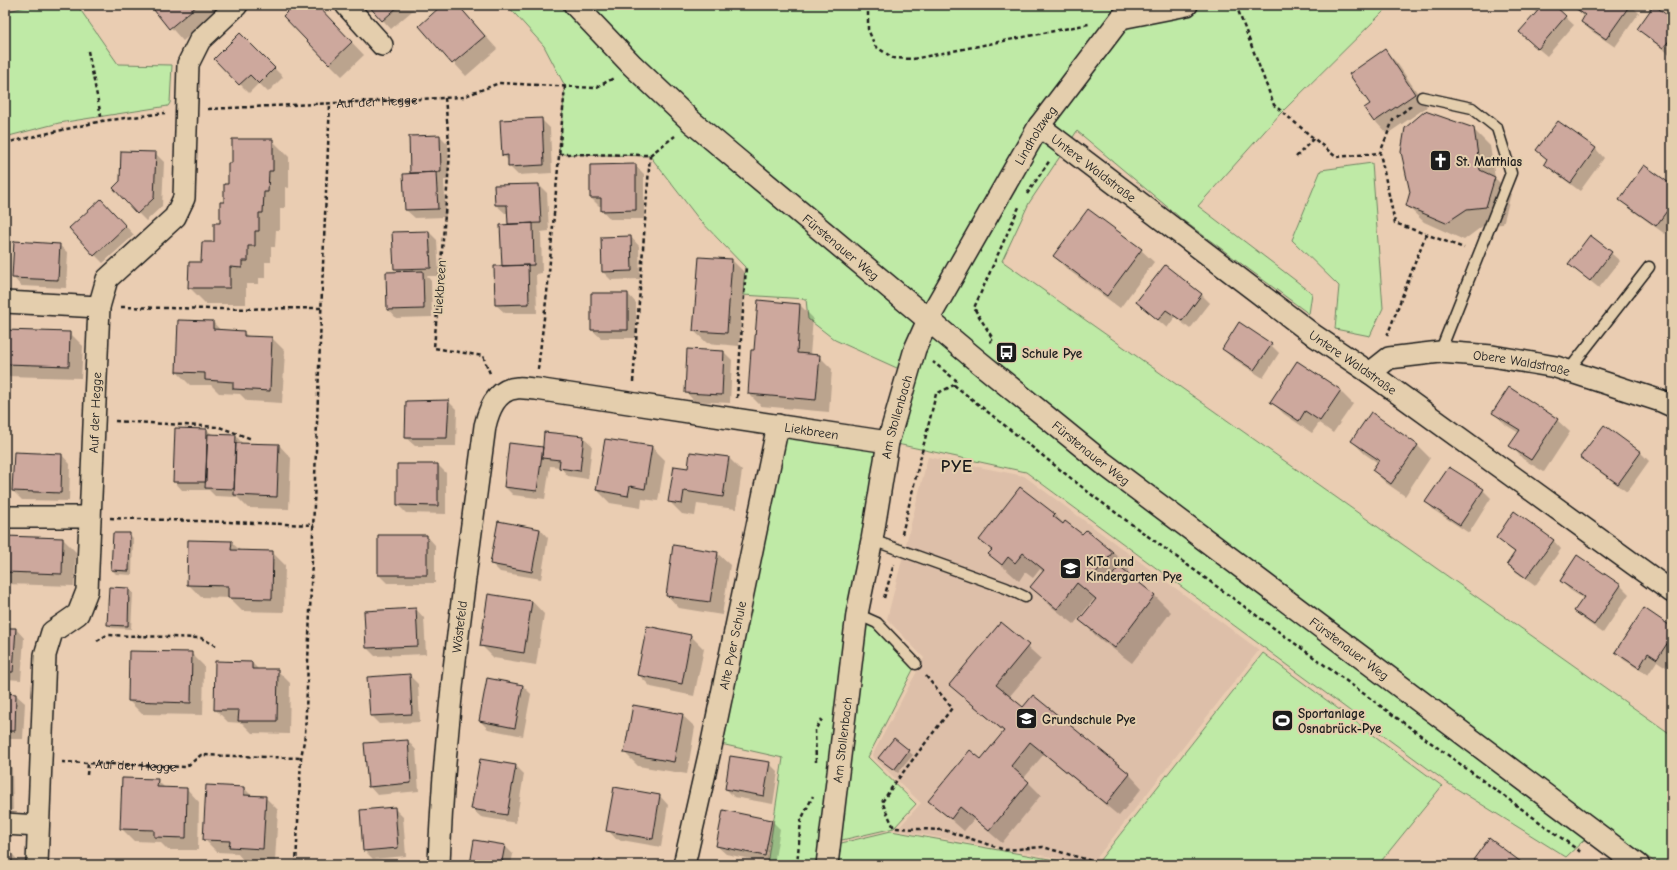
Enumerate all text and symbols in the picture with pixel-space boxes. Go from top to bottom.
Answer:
street label: Auf der Hegge [336,92,418,111]
street label: Lindholzweg [1011,103,1060,167]
street label: Untere Waldstraße [1048,131,1139,206]
church icon: St. Matthias [1428,148,1454,174]
place label: St. Matthias [1456,154,1523,169]
street label: Fürstenauer Weg [800,211,882,283]
street label: Liekbreen [430,259,449,315]
street label: Untere Waldstraße [1306,327,1400,398]
bus stop icon: Schule Pye [994,340,1020,366]
place label: Schule Pye [1022,346,1083,361]
street label: Obere Waldstraße [1472,348,1573,379]
street label: Auf der Hegge [86,371,104,454]
street label: Am Stollenbach [878,373,915,460]
street label: Fürstenauer Weg [1049,418,1133,489]
street label: Liekbreen [784,420,840,442]
district label: PYE [941,457,973,476]
place label: KiTa und Kindergarten Pye [1086,554,1182,584]
school or university icon: KiTa und Kindergarten Pye [1058,555,1084,581]
street label: Alte Pyer Schule [716,599,749,691]
street label: Wöstefeld [449,600,470,654]
street label: Fürstenauer Weg [1307,614,1392,683]
street label: Am Stollenbach [830,696,855,784]
school or university icon: Grundschule Pye [1013,706,1039,732]
place label: Sportanlage Osnabrück-Pye [1298,706,1382,736]
sports icon: Sportanlage Osnabrück-Pye [1269,707,1295,733]
place label: Grundschule Pye [1042,712,1136,727]
street label: Auf der Hegge [95,756,177,775]

